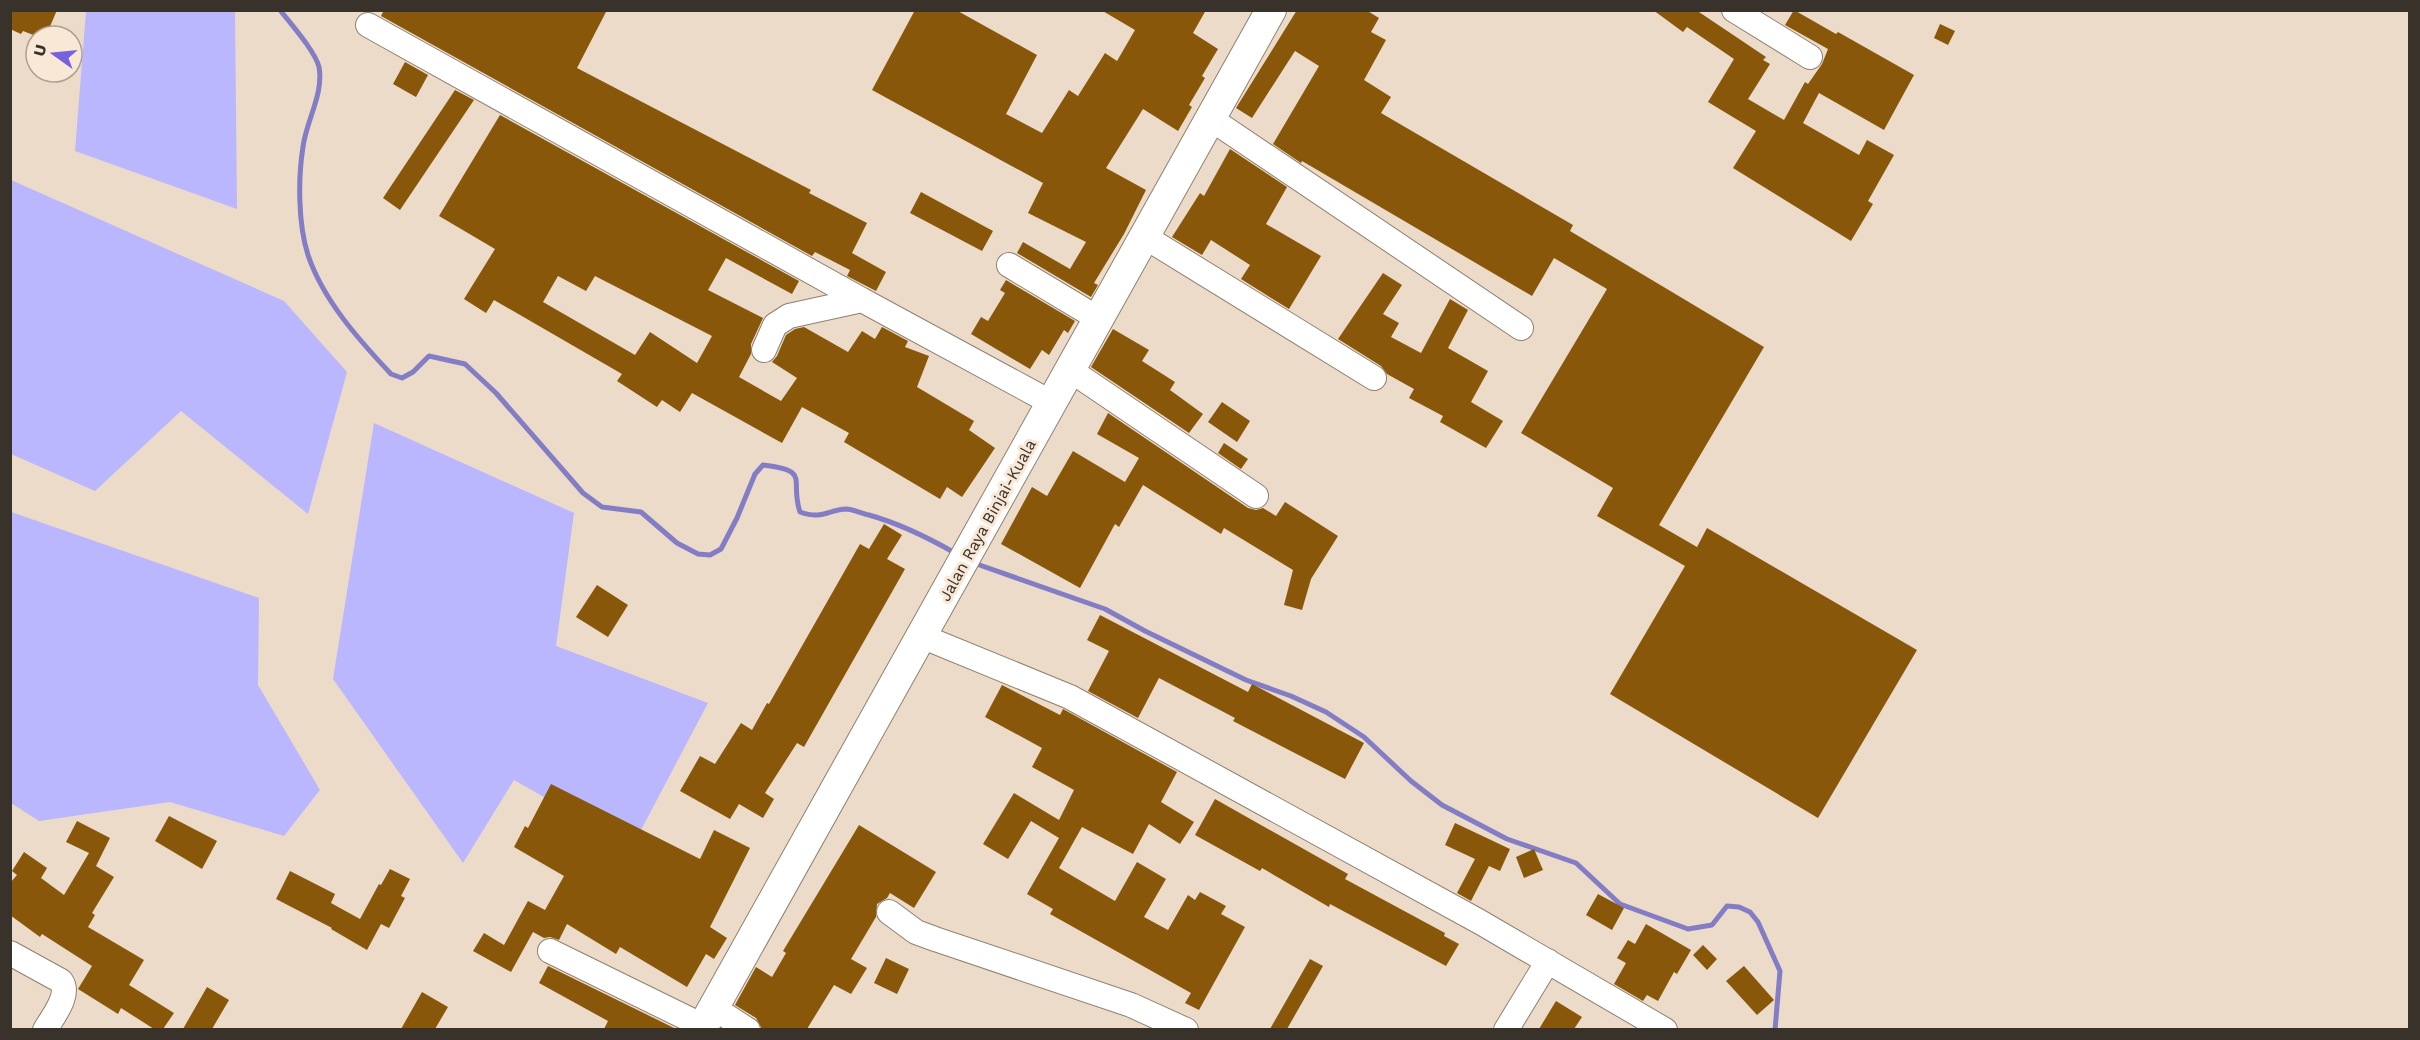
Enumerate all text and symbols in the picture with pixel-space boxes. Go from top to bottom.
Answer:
north arrow [24,24,84,84]
text: U [29,42,51,58]
street label: Jalan Raya Binjai-Kuala [935,436,1040,604]

